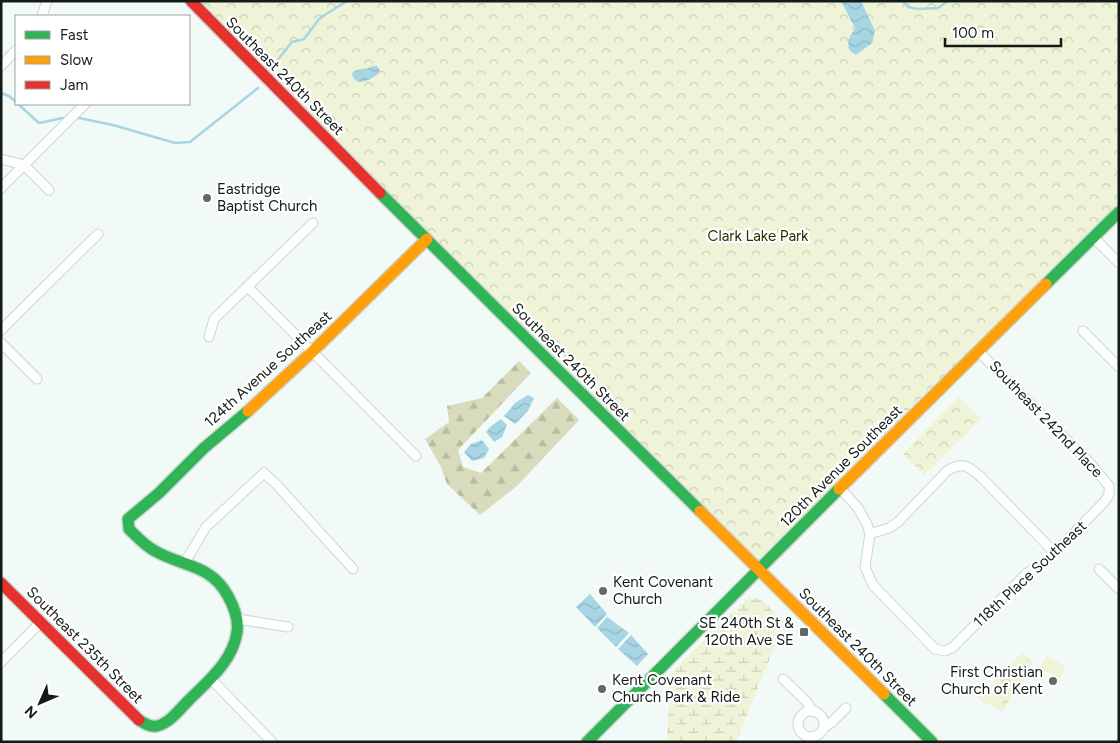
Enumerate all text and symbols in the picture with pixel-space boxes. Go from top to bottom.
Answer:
street label: Southeast 240th Street [222,13,348,139]
legend [15,15,190,105]
scale bar [945,15,1061,47]
text: 100 m [952,24,994,42]
text: Fast [60,26,89,44]
text: Slow [60,51,93,69]
text: Jam [60,76,88,94]
place label: Eastridge Baptist Church [217,180,317,215]
marker: Eastridge Baptist Church [201,192,213,204]
park label: Clark Lake Park [708,227,809,245]
street label: Southeast 240th Street [508,299,634,425]
street label: 124th Avenue Southeast [201,307,336,431]
street label: Southeast 242nd Place [986,357,1106,481]
street label: 120th Avenue Southeast [776,401,906,531]
street label: 118th Place Southeast [970,517,1090,631]
place label: Kent Covenant Church [613,573,713,608]
street label: Southeast 235th Street [23,583,147,707]
street label: Southeast 240th Street [795,584,921,710]
marker: Kent Covenant Church [597,585,609,597]
place label: SE 240th St & 120th Ave SE [699,614,794,649]
marker: SE 240th St & 120th Ave SE [798,626,810,638]
place label: First Christian Church of Kent [941,663,1043,698]
place label: Kent Covenant Church Park & Ride [612,671,740,706]
marker: First Christian Church of Kent [1047,675,1059,687]
north arrow [15,678,65,728]
marker: Kent Covenant Church Park & Ride [596,683,608,695]
text: N [21,702,41,722]

